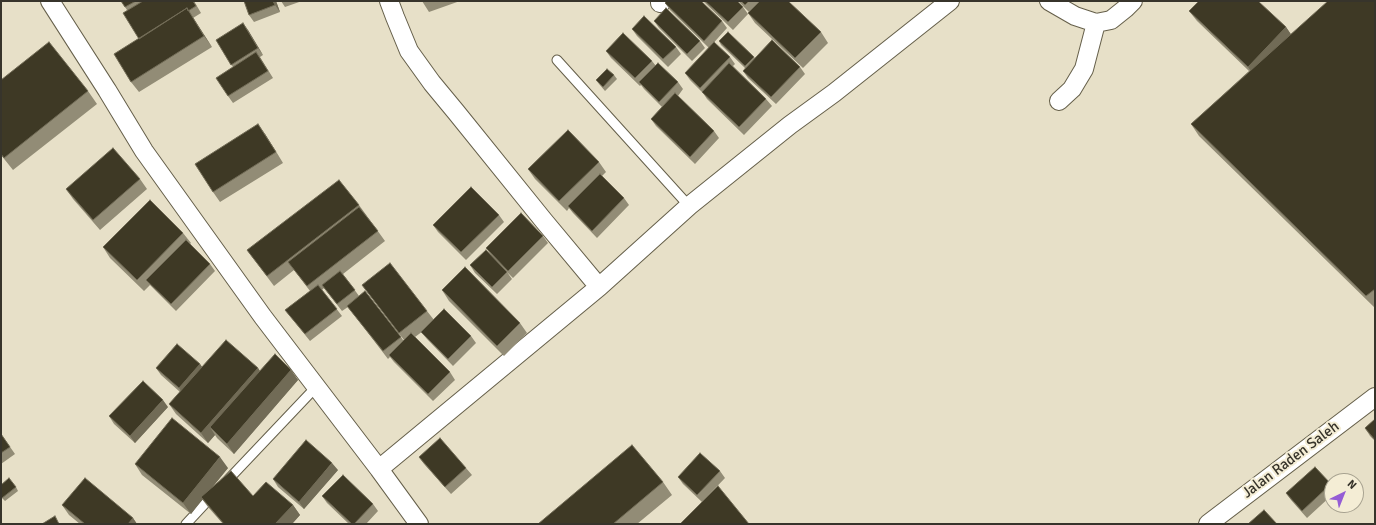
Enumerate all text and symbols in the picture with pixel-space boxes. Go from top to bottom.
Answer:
street label: Jalan Raden Saleh [1239,418,1343,502]
north arrow [1324,473,1364,513]
text: N [1345,477,1359,492]

